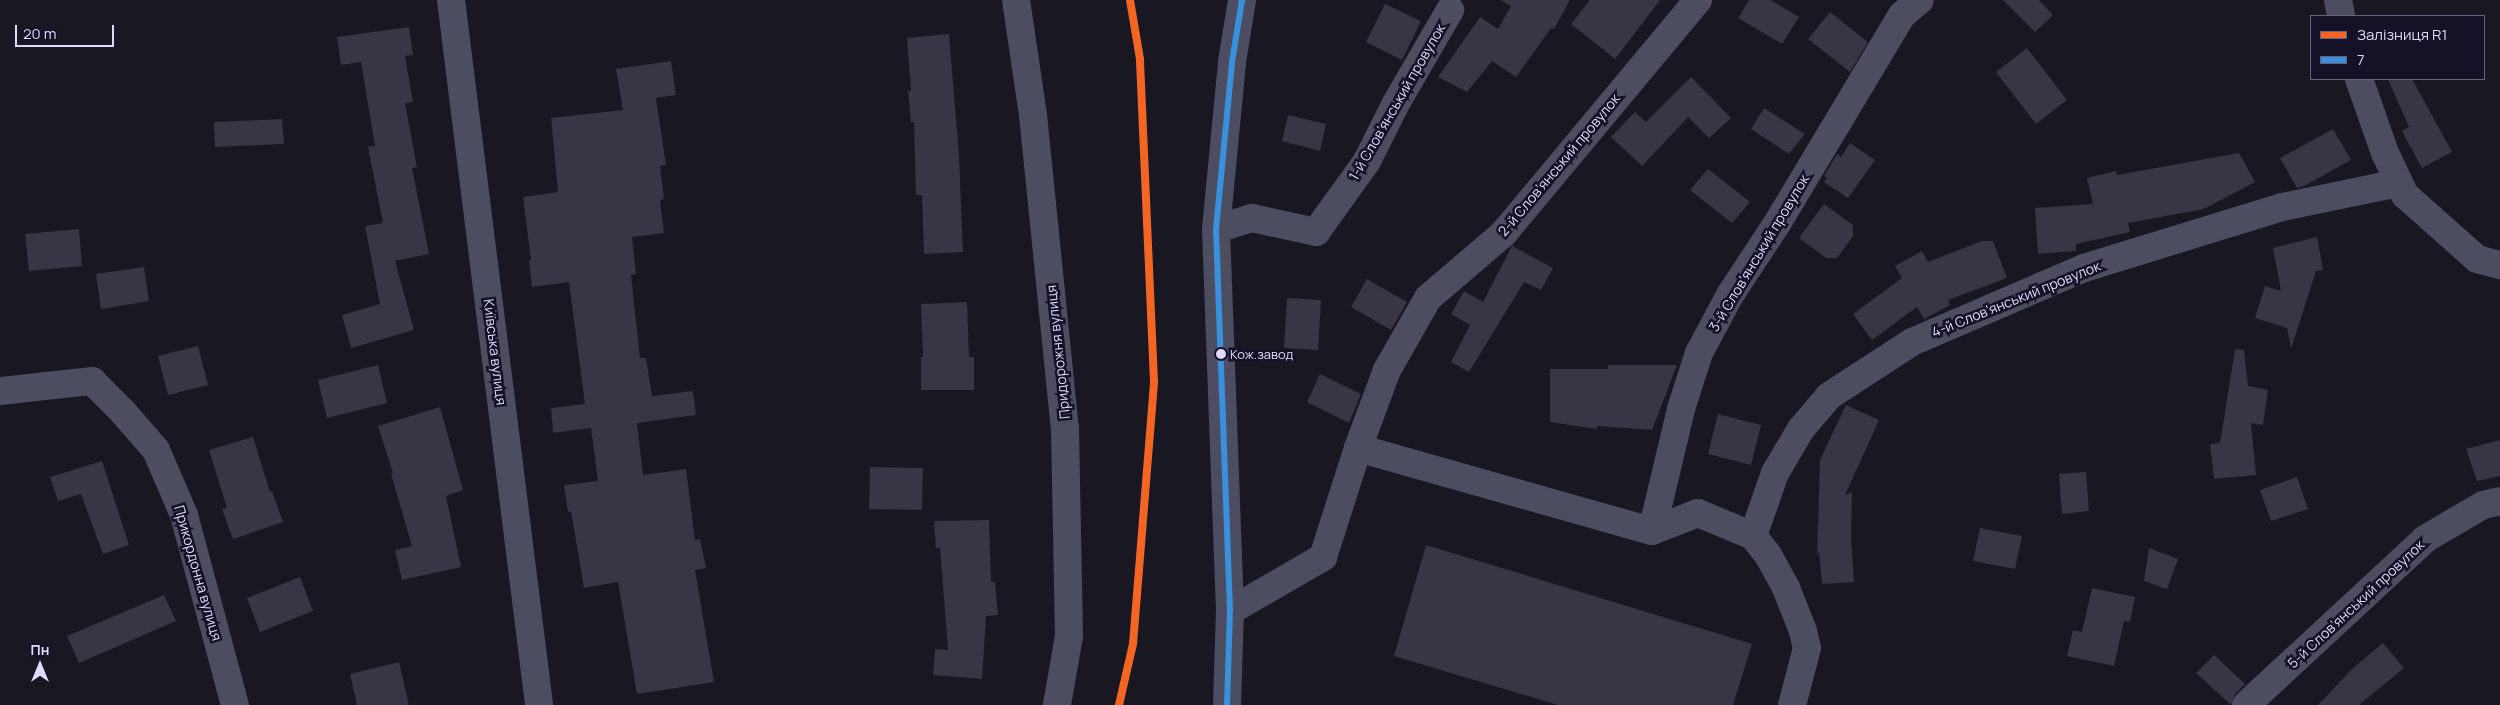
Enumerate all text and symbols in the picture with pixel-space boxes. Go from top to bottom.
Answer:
scale bar [18,15,116,47]
legend [2310,15,2485,80]
street label: 1-й Слов’янський провулок [1345,21,1449,183]
text: 20 m [23,23,56,44]
text: Залізниця R1 [2357,24,2447,45]
text: 7 [2357,49,2365,70]
street label: 2-й Слов’янський провулок [1495,90,1623,240]
street label: 3-й Слов’янський провулок [1705,171,1813,335]
street label: 4-й Слов’янський провулок [1929,257,2103,341]
street label: Придорожня вулиця [1043,284,1073,420]
street label: Київська вулиця [480,298,510,406]
place label: Кож.завод [1230,346,1293,362]
marker: Кож.завод [1216,349,1226,359]
street label: Прикордонна вулиця [171,503,225,643]
street label: 5-й Слов’янський провулок [2284,536,2428,672]
north arrow [15,640,65,690]
text: Пн [31,640,49,659]

